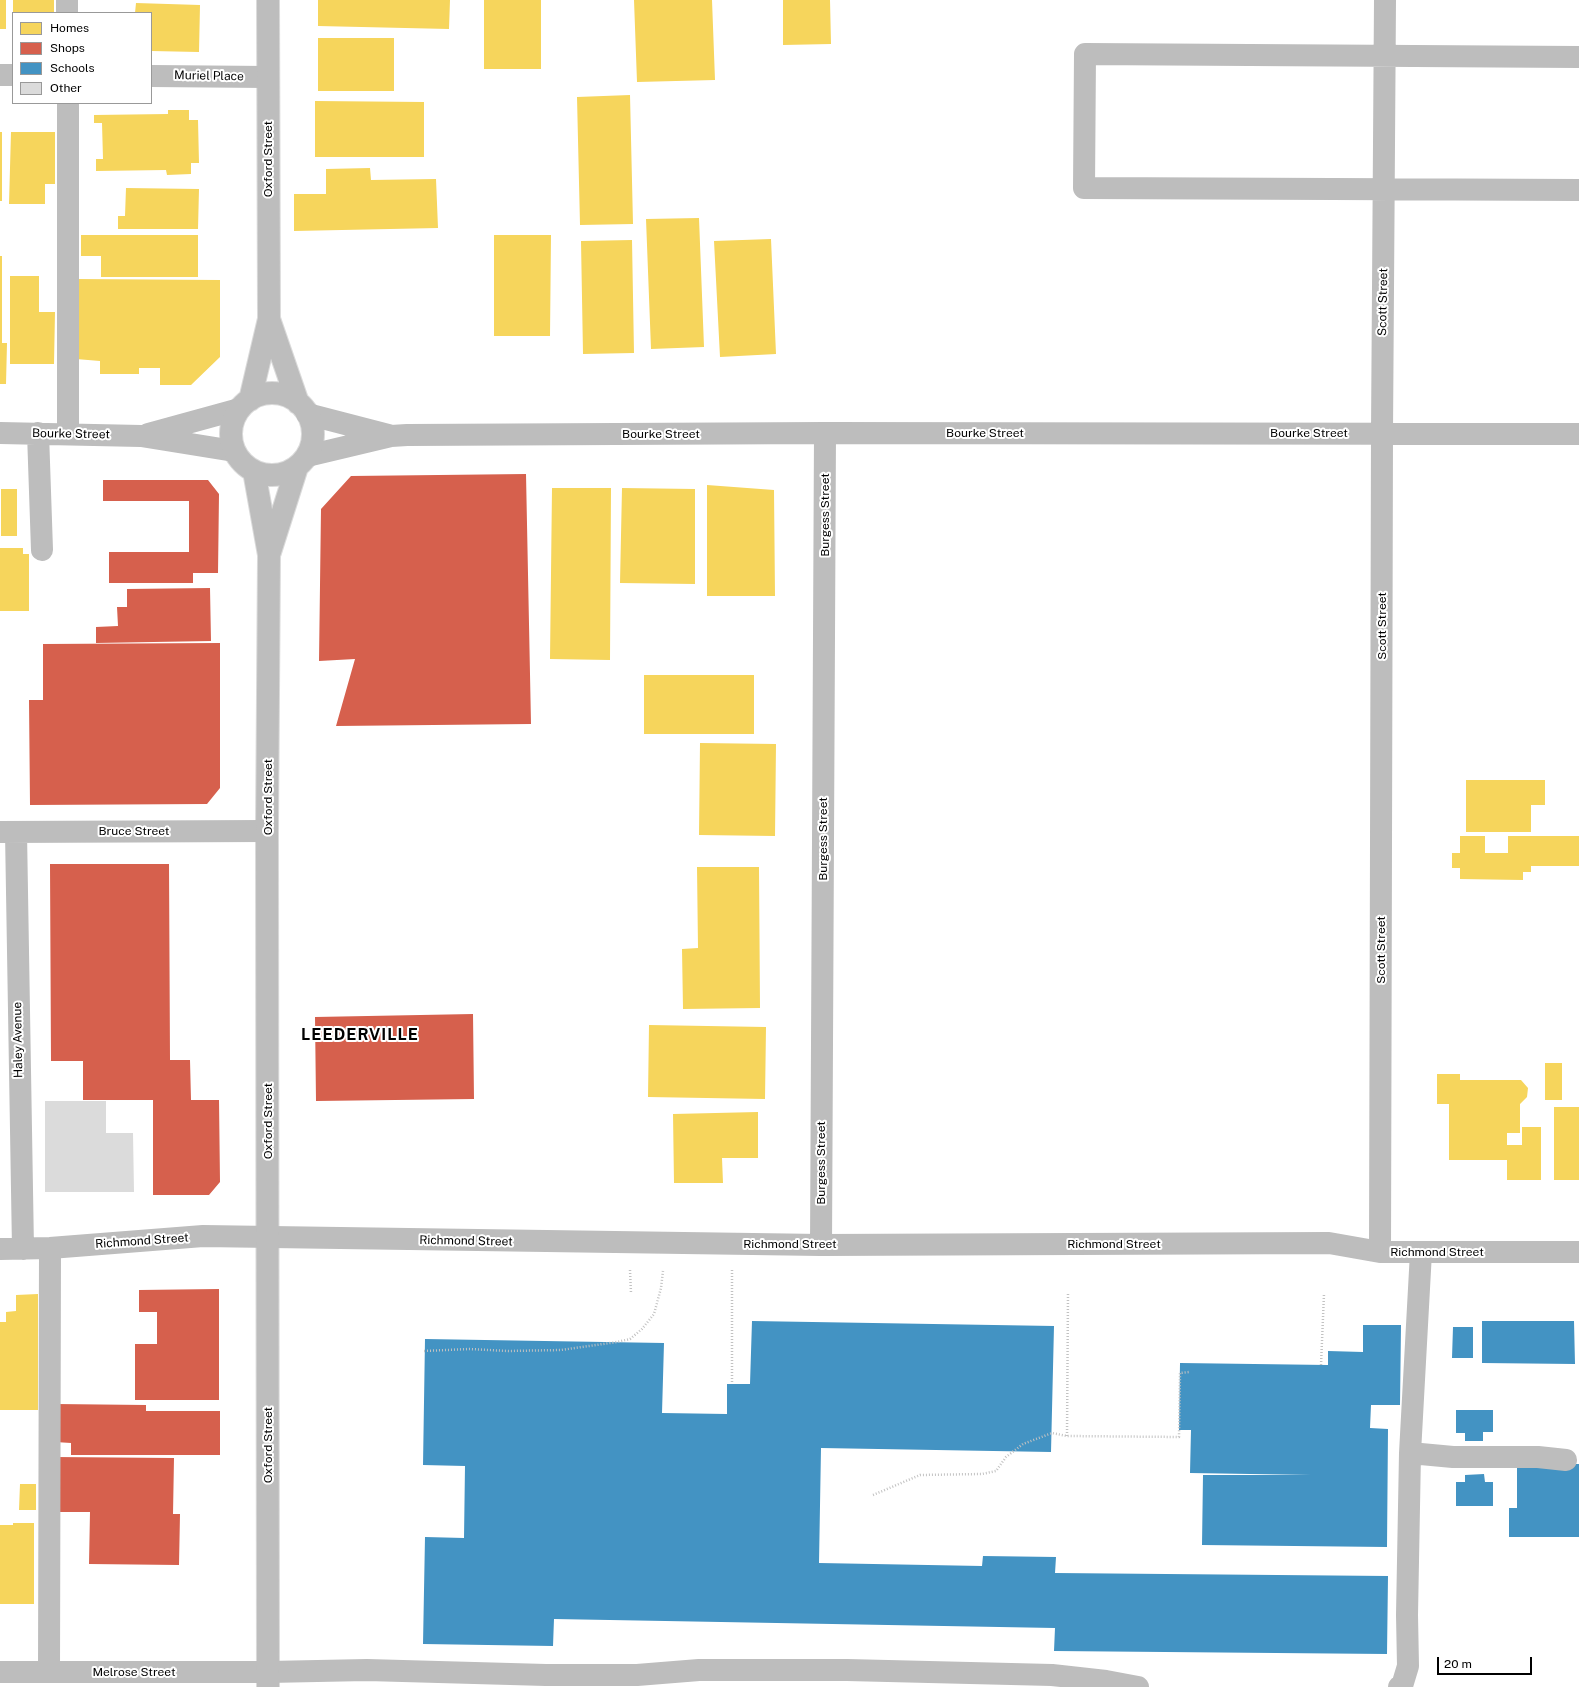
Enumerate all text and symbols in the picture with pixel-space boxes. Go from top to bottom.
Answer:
legend [12,12,152,104]
text: Homes [50,21,89,35]
text: Shops [50,41,85,55]
text: Schools [50,61,95,75]
street label: Muriel Place [174,68,244,84]
text: Other [50,81,82,95]
street label: Oxford Street [261,121,275,197]
street label: Scott Street [1375,268,1391,336]
street label: Bourke Street [32,426,110,442]
street label: Bourke Street [946,426,1024,440]
street label: Bourke Street [1270,426,1348,440]
street label: Bourke Street [622,427,700,441]
street label: Burgess Street [818,473,832,557]
street label: Scott Street [1375,592,1389,660]
street label: Oxford Street [261,759,275,835]
street label: Burgess Street [816,797,830,881]
street label: Bruce Street [99,824,169,838]
street label: Scott Street [1374,916,1388,984]
street label: Haley Avenue [10,1002,26,1078]
district label: LEEDERVILLE [301,1025,419,1045]
street label: Oxford Street [261,1083,275,1159]
street label: Burgess Street [814,1121,828,1205]
street label: Richmond Street [95,1231,189,1251]
street label: Richmond Street [419,1233,513,1249]
street label: Richmond Street [743,1237,837,1251]
street label: Richmond Street [1067,1237,1161,1251]
street label: Richmond Street [1390,1245,1484,1259]
street label: Oxford Street [261,1407,275,1483]
scale bar [1439,1649,1534,1675]
text: 20 m [1444,1657,1472,1671]
street label: Melrose Street [92,1665,176,1679]

